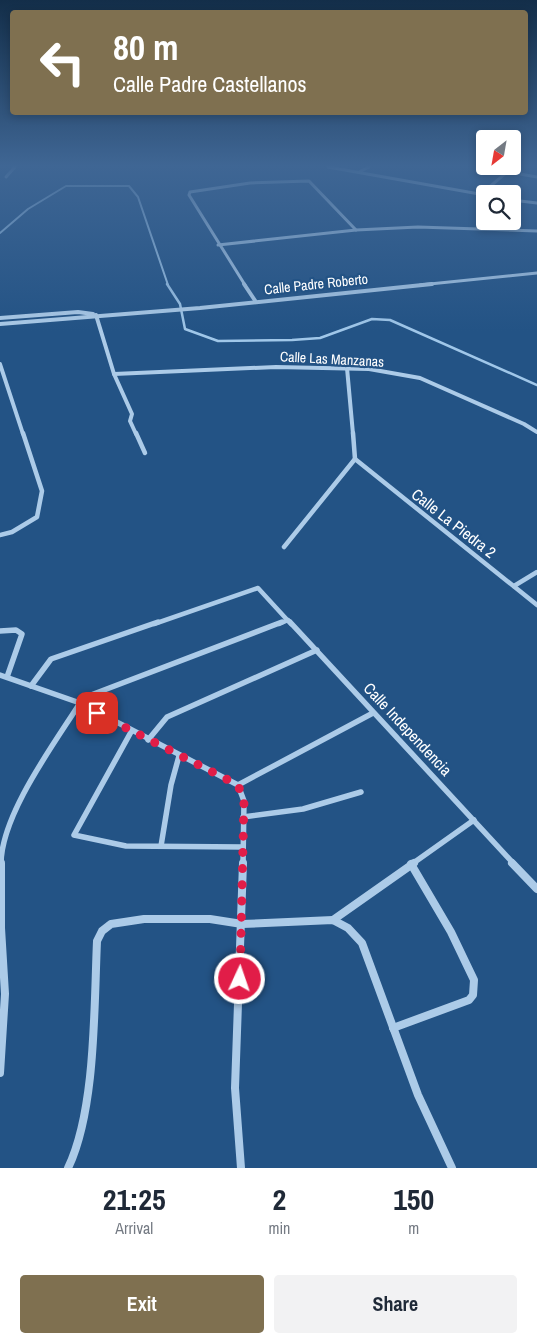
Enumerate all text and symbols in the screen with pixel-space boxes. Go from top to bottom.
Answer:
text: 80 m [113,24,178,71]
icon: left [30,30,95,95]
text: Calle Padre Castellanos [113,69,307,99]
north arrow [476,130,521,175]
map controls [476,130,521,230]
button: search [476,185,521,230]
street label: Calle Padre Roberto [263,270,369,298]
street label: Calle Las Manzanas [280,347,385,371]
street label: Calle La Piedra 2 [407,483,501,563]
street label: Calle Independencia [359,677,458,781]
pin [76,692,118,734]
icon: arrive [83,699,111,727]
position arrow [213,952,265,1004]
text: 21:25 [103,1179,166,1219]
text: 2 [273,1179,286,1219]
text: 150 [393,1179,434,1219]
text: Arrival [115,1217,153,1239]
text: min [268,1217,290,1239]
text: m [408,1217,419,1239]
button: Exit [20,1275,264,1333]
button: Share [274,1275,517,1333]

